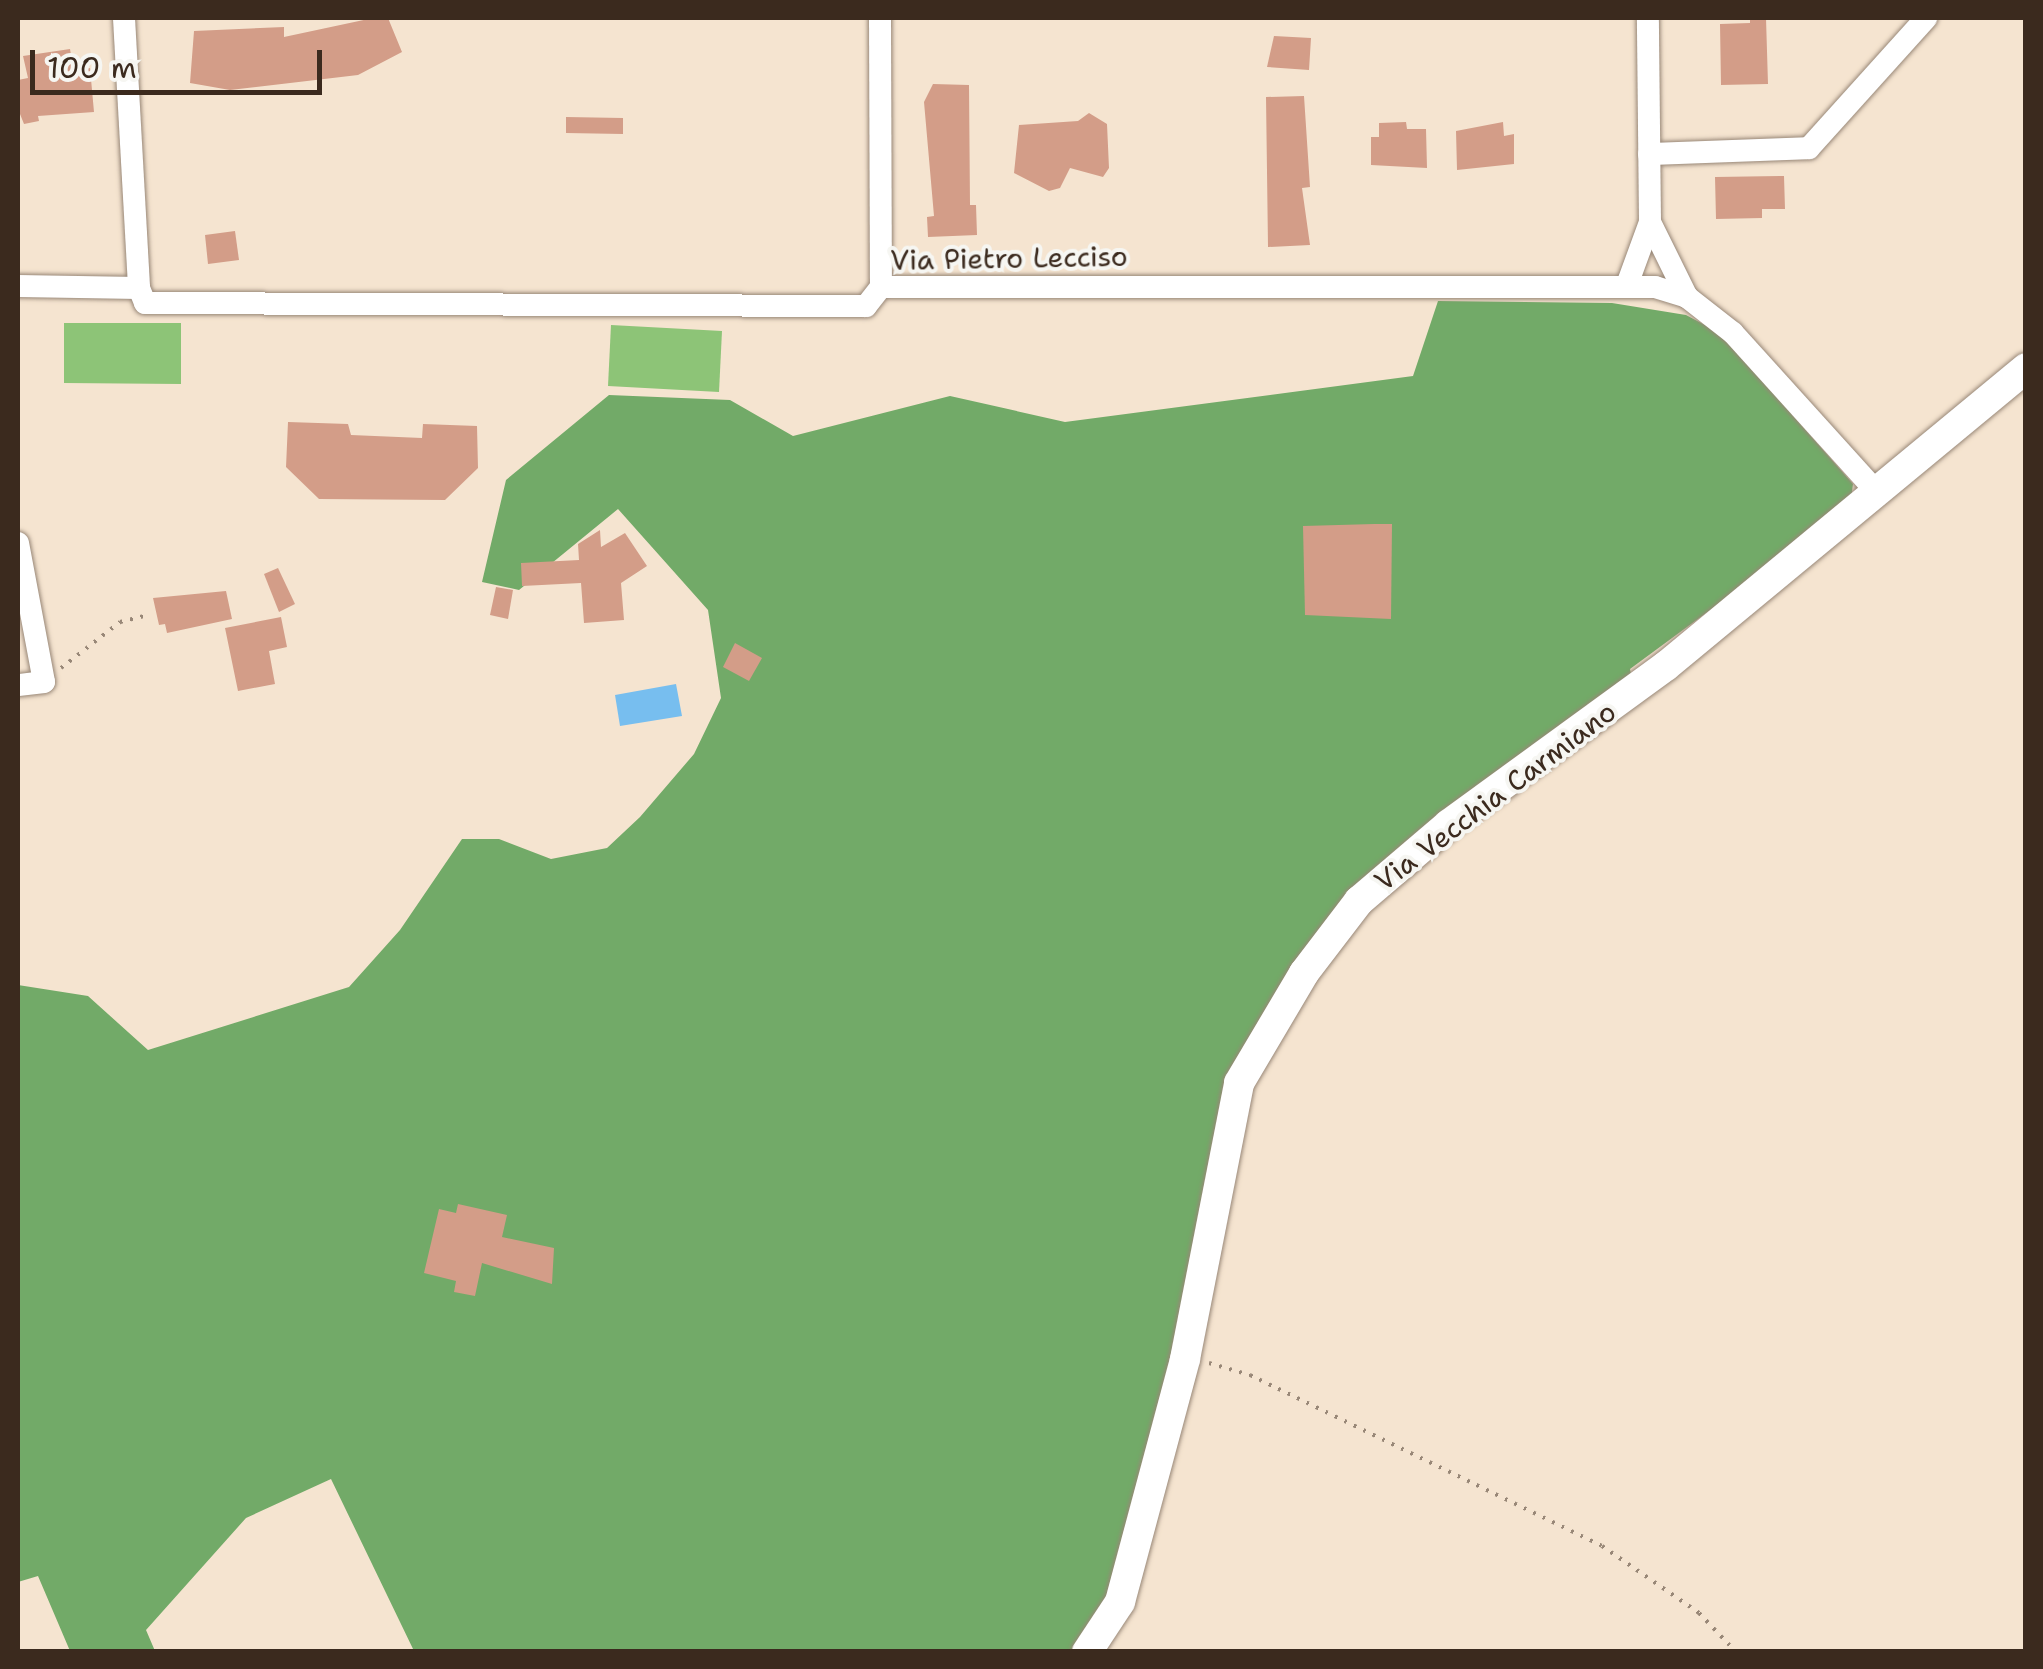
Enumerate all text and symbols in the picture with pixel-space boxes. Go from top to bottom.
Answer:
scale bar [35,30,328,92]
text: 100 m [47,47,137,88]
street label: Via Pietro Lecciso [890,239,1128,277]
street label: Via Vecchia Carmiano [1368,694,1622,898]

